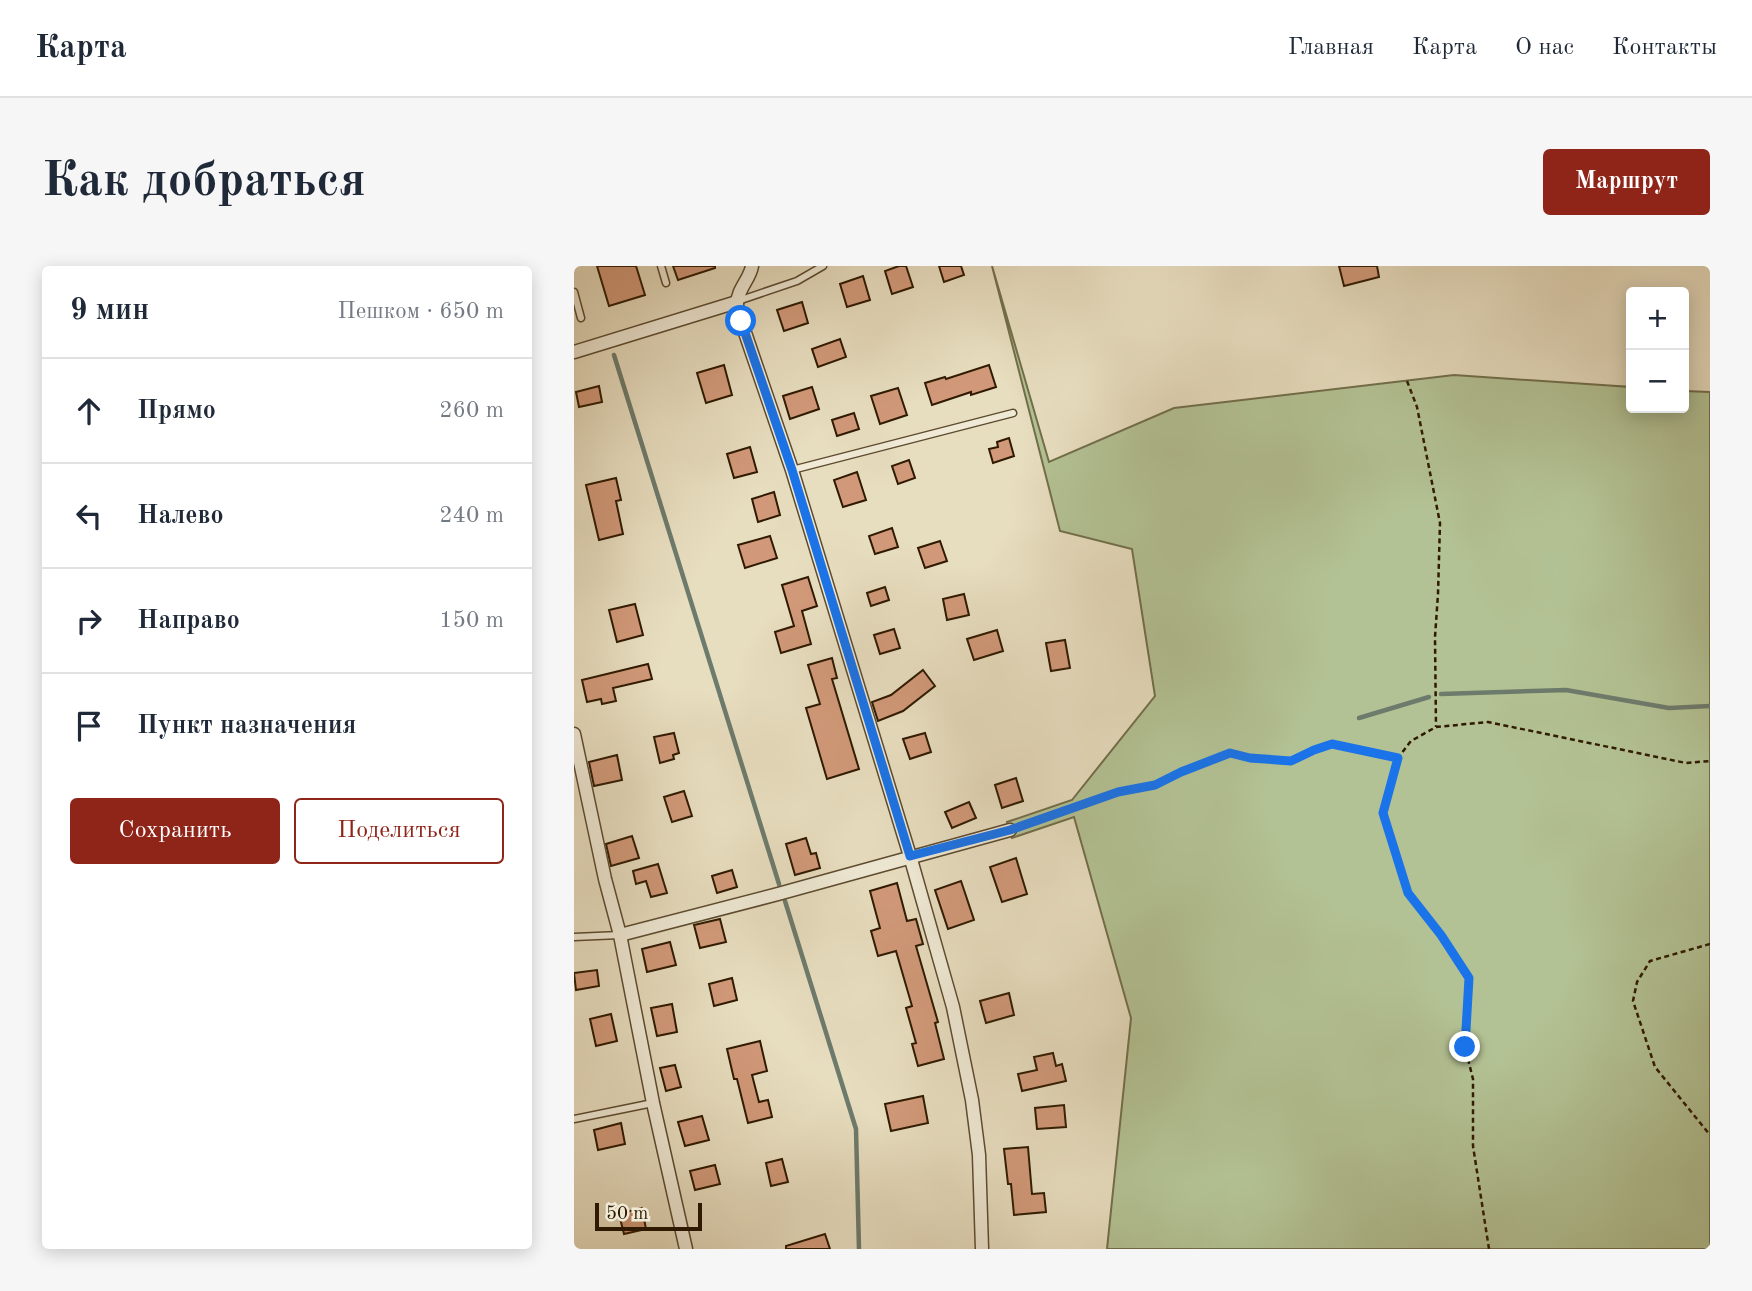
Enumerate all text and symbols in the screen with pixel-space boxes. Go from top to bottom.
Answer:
text: Карта [35,32,127,65]
text: Главная [1288,36,1374,60]
text: Карта [1412,36,1477,60]
text: О нас [1515,36,1574,60]
text: Контакты [1612,36,1717,60]
button: Маршрут [1543,149,1710,215]
text: Как добраться [42,158,366,207]
map controls [1626,287,1689,413]
button: + [1626,287,1689,350]
text: 9 мин [70,296,149,326]
text: Пешком · 650 m [338,300,504,323]
route start [725,305,756,336]
button: − [1626,350,1689,413]
icon: ahead [70,392,108,430]
text: Прямо [137,398,216,424]
text: 260 m [439,399,504,422]
icon: left [70,497,108,535]
text: Налево [137,503,224,529]
text: 240 m [439,504,504,527]
icon: right [70,602,108,640]
text: Направо [137,608,240,634]
text: 150 m [439,609,504,632]
icon: arrive [70,707,108,745]
text: Пункт назначения [137,713,356,739]
button: Сохранить [70,798,280,864]
button: Поделиться [294,798,504,864]
route end [1449,1031,1480,1062]
scale bar [595,1200,702,1232]
text: 50 m [606,1205,648,1224]

